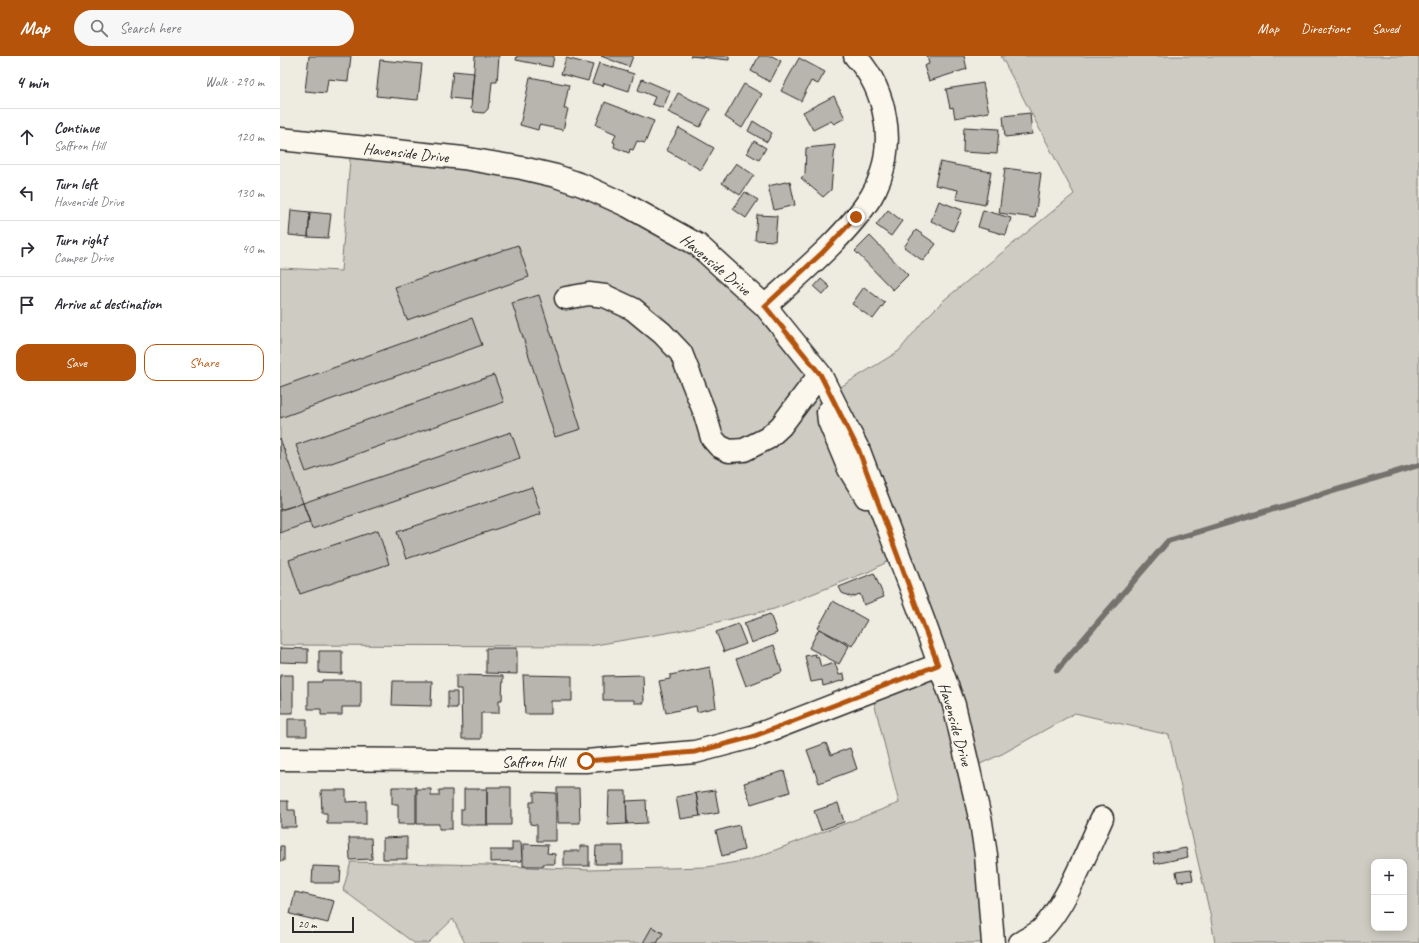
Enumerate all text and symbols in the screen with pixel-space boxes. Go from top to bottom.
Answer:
search box [74,10,354,46]
text: Map [20,16,50,40]
icon: search [88,17,110,39]
text: Search here [120,19,181,38]
text: Map [1258,20,1279,37]
text: Directions [1301,20,1350,37]
text: Saved [1372,20,1399,37]
text: 4 min [16,72,49,93]
text: Walk · 290 m [205,74,264,90]
text: Continue [54,119,99,138]
icon: ahead [16,126,38,148]
text: 120 m [236,129,264,145]
text: Saffron Hill [54,138,105,154]
street label: Havenside Drive [362,139,451,168]
text: Turn left [54,175,97,194]
icon: left [16,182,38,204]
text: 130 m [236,185,264,201]
text: Havenside Drive [54,194,124,210]
route end [847,208,865,226]
street label: Havenside Drive [676,230,756,301]
text: Turn right [54,231,107,250]
icon: right [16,238,38,260]
text: 40 m [242,241,264,257]
text: Camper Drive [54,250,113,266]
icon: arrive [16,294,38,316]
text: Arrive at destination [54,295,161,314]
button: Save [16,344,136,381]
button: Share [144,344,264,381]
street label: Havenside Drive [934,680,977,770]
street label: Saffron Hill [502,752,568,772]
route start [577,752,595,770]
map controls [1371,859,1407,931]
button: + [1371,859,1407,895]
button: − [1371,895,1407,931]
scale bar [292,915,354,934]
text: 20 m [298,917,317,931]

